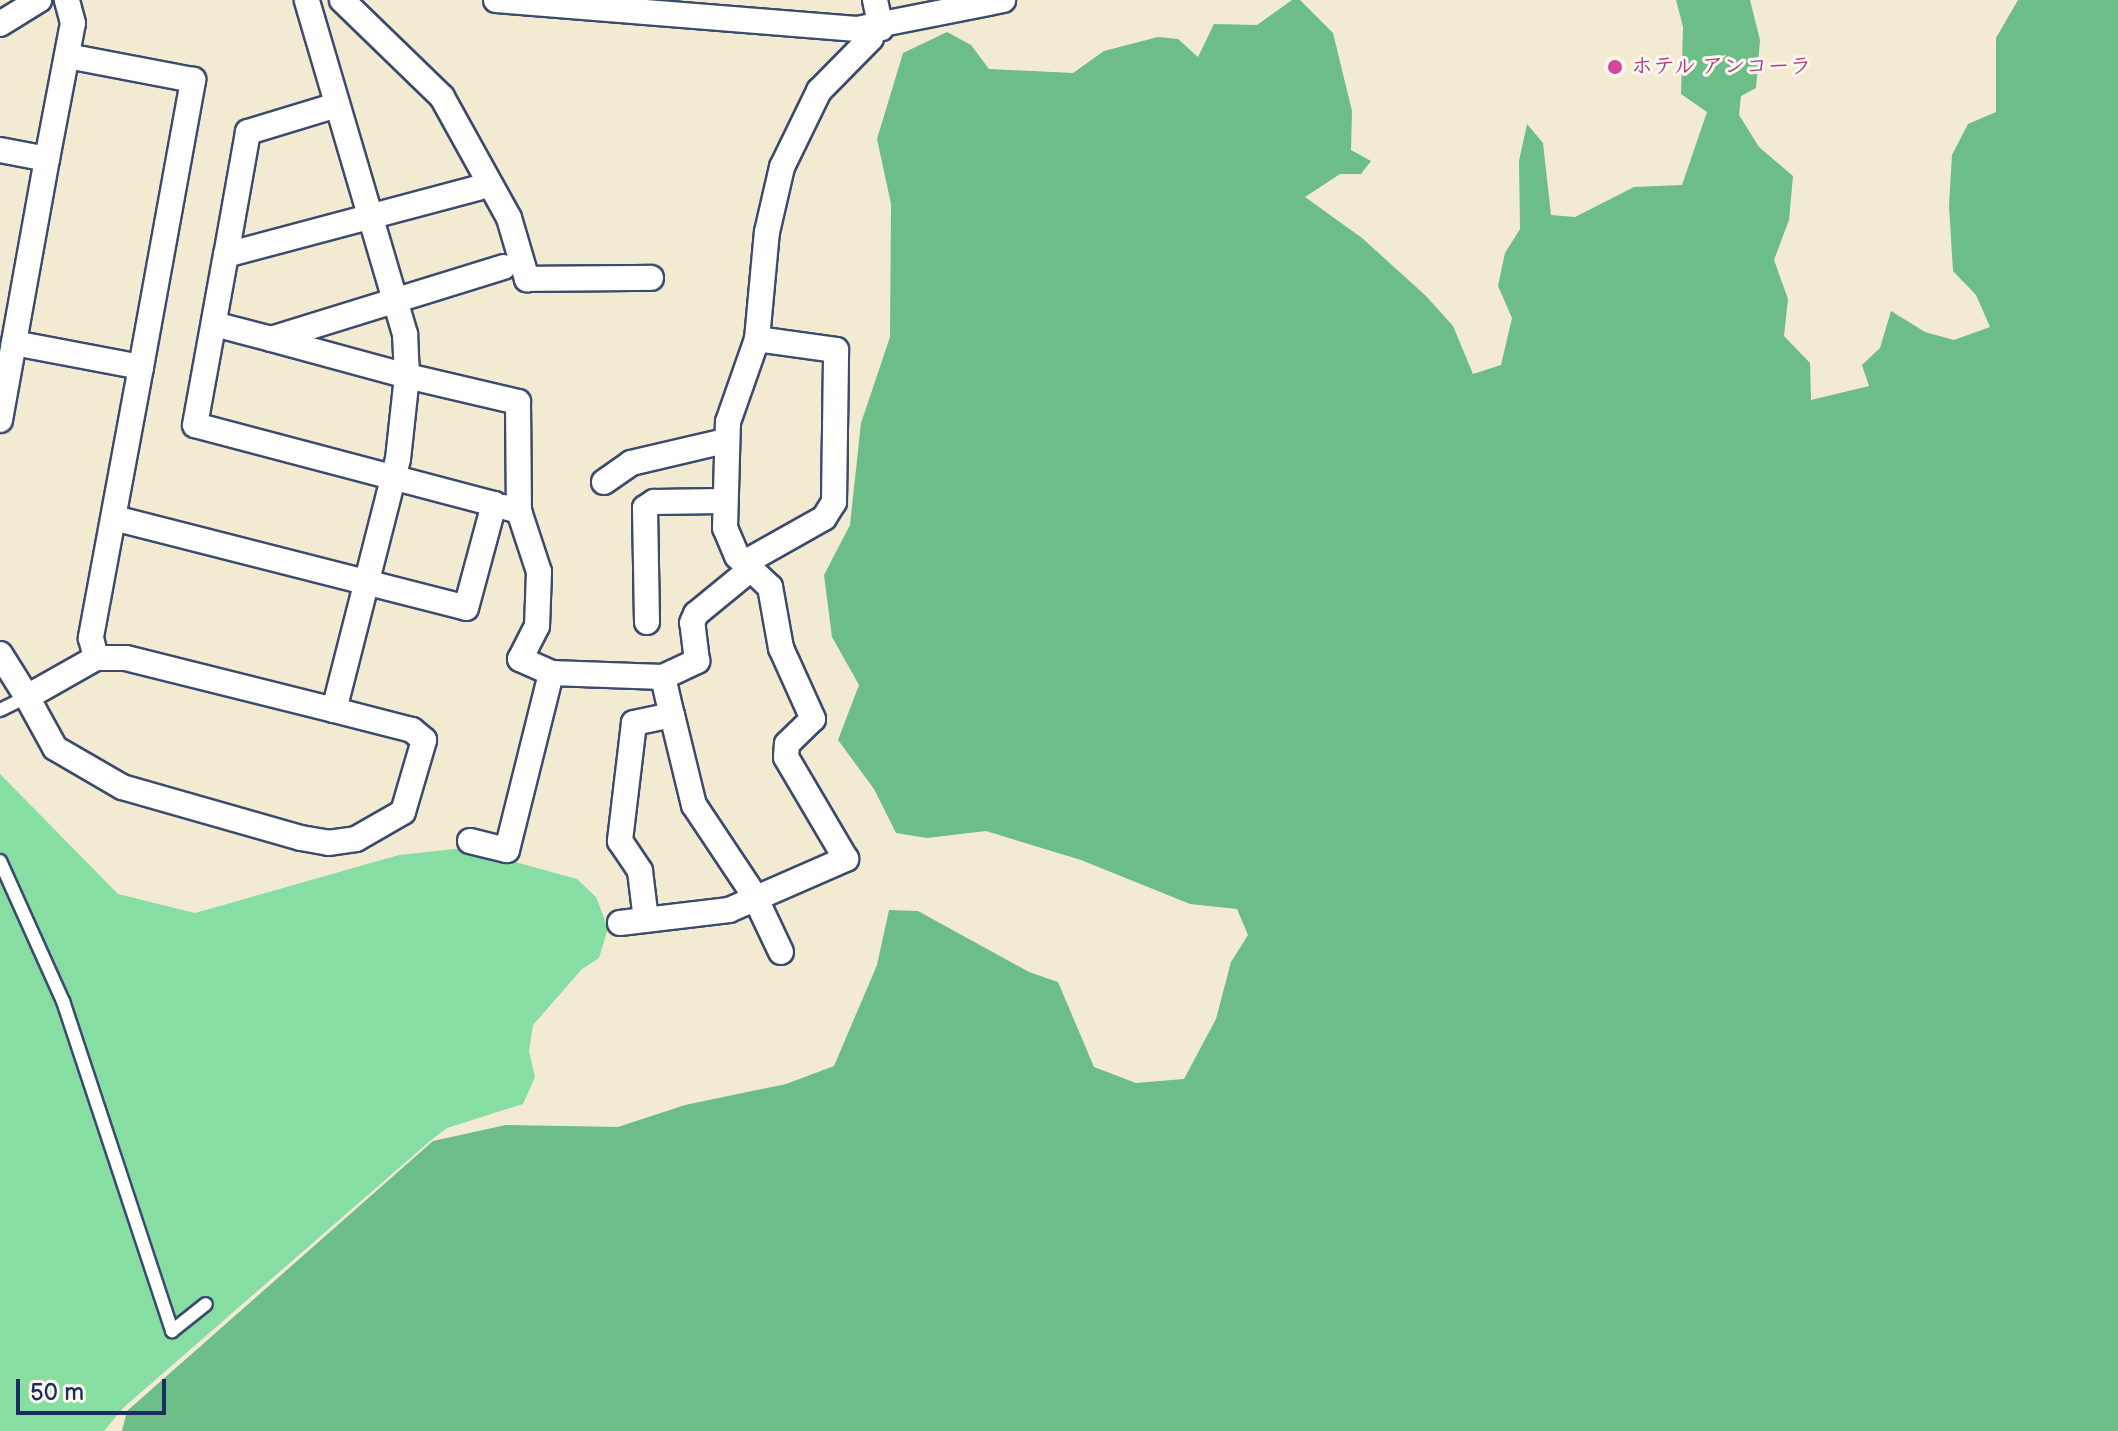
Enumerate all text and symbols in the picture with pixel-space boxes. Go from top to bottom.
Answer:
place label: ホテル アンコーラ [1631,54,1813,80]
marker: ホテル アンコーラ [1606,58,1624,76]
scale bar [20,1363,170,1413]
text: 50 m [30,1378,84,1407]

